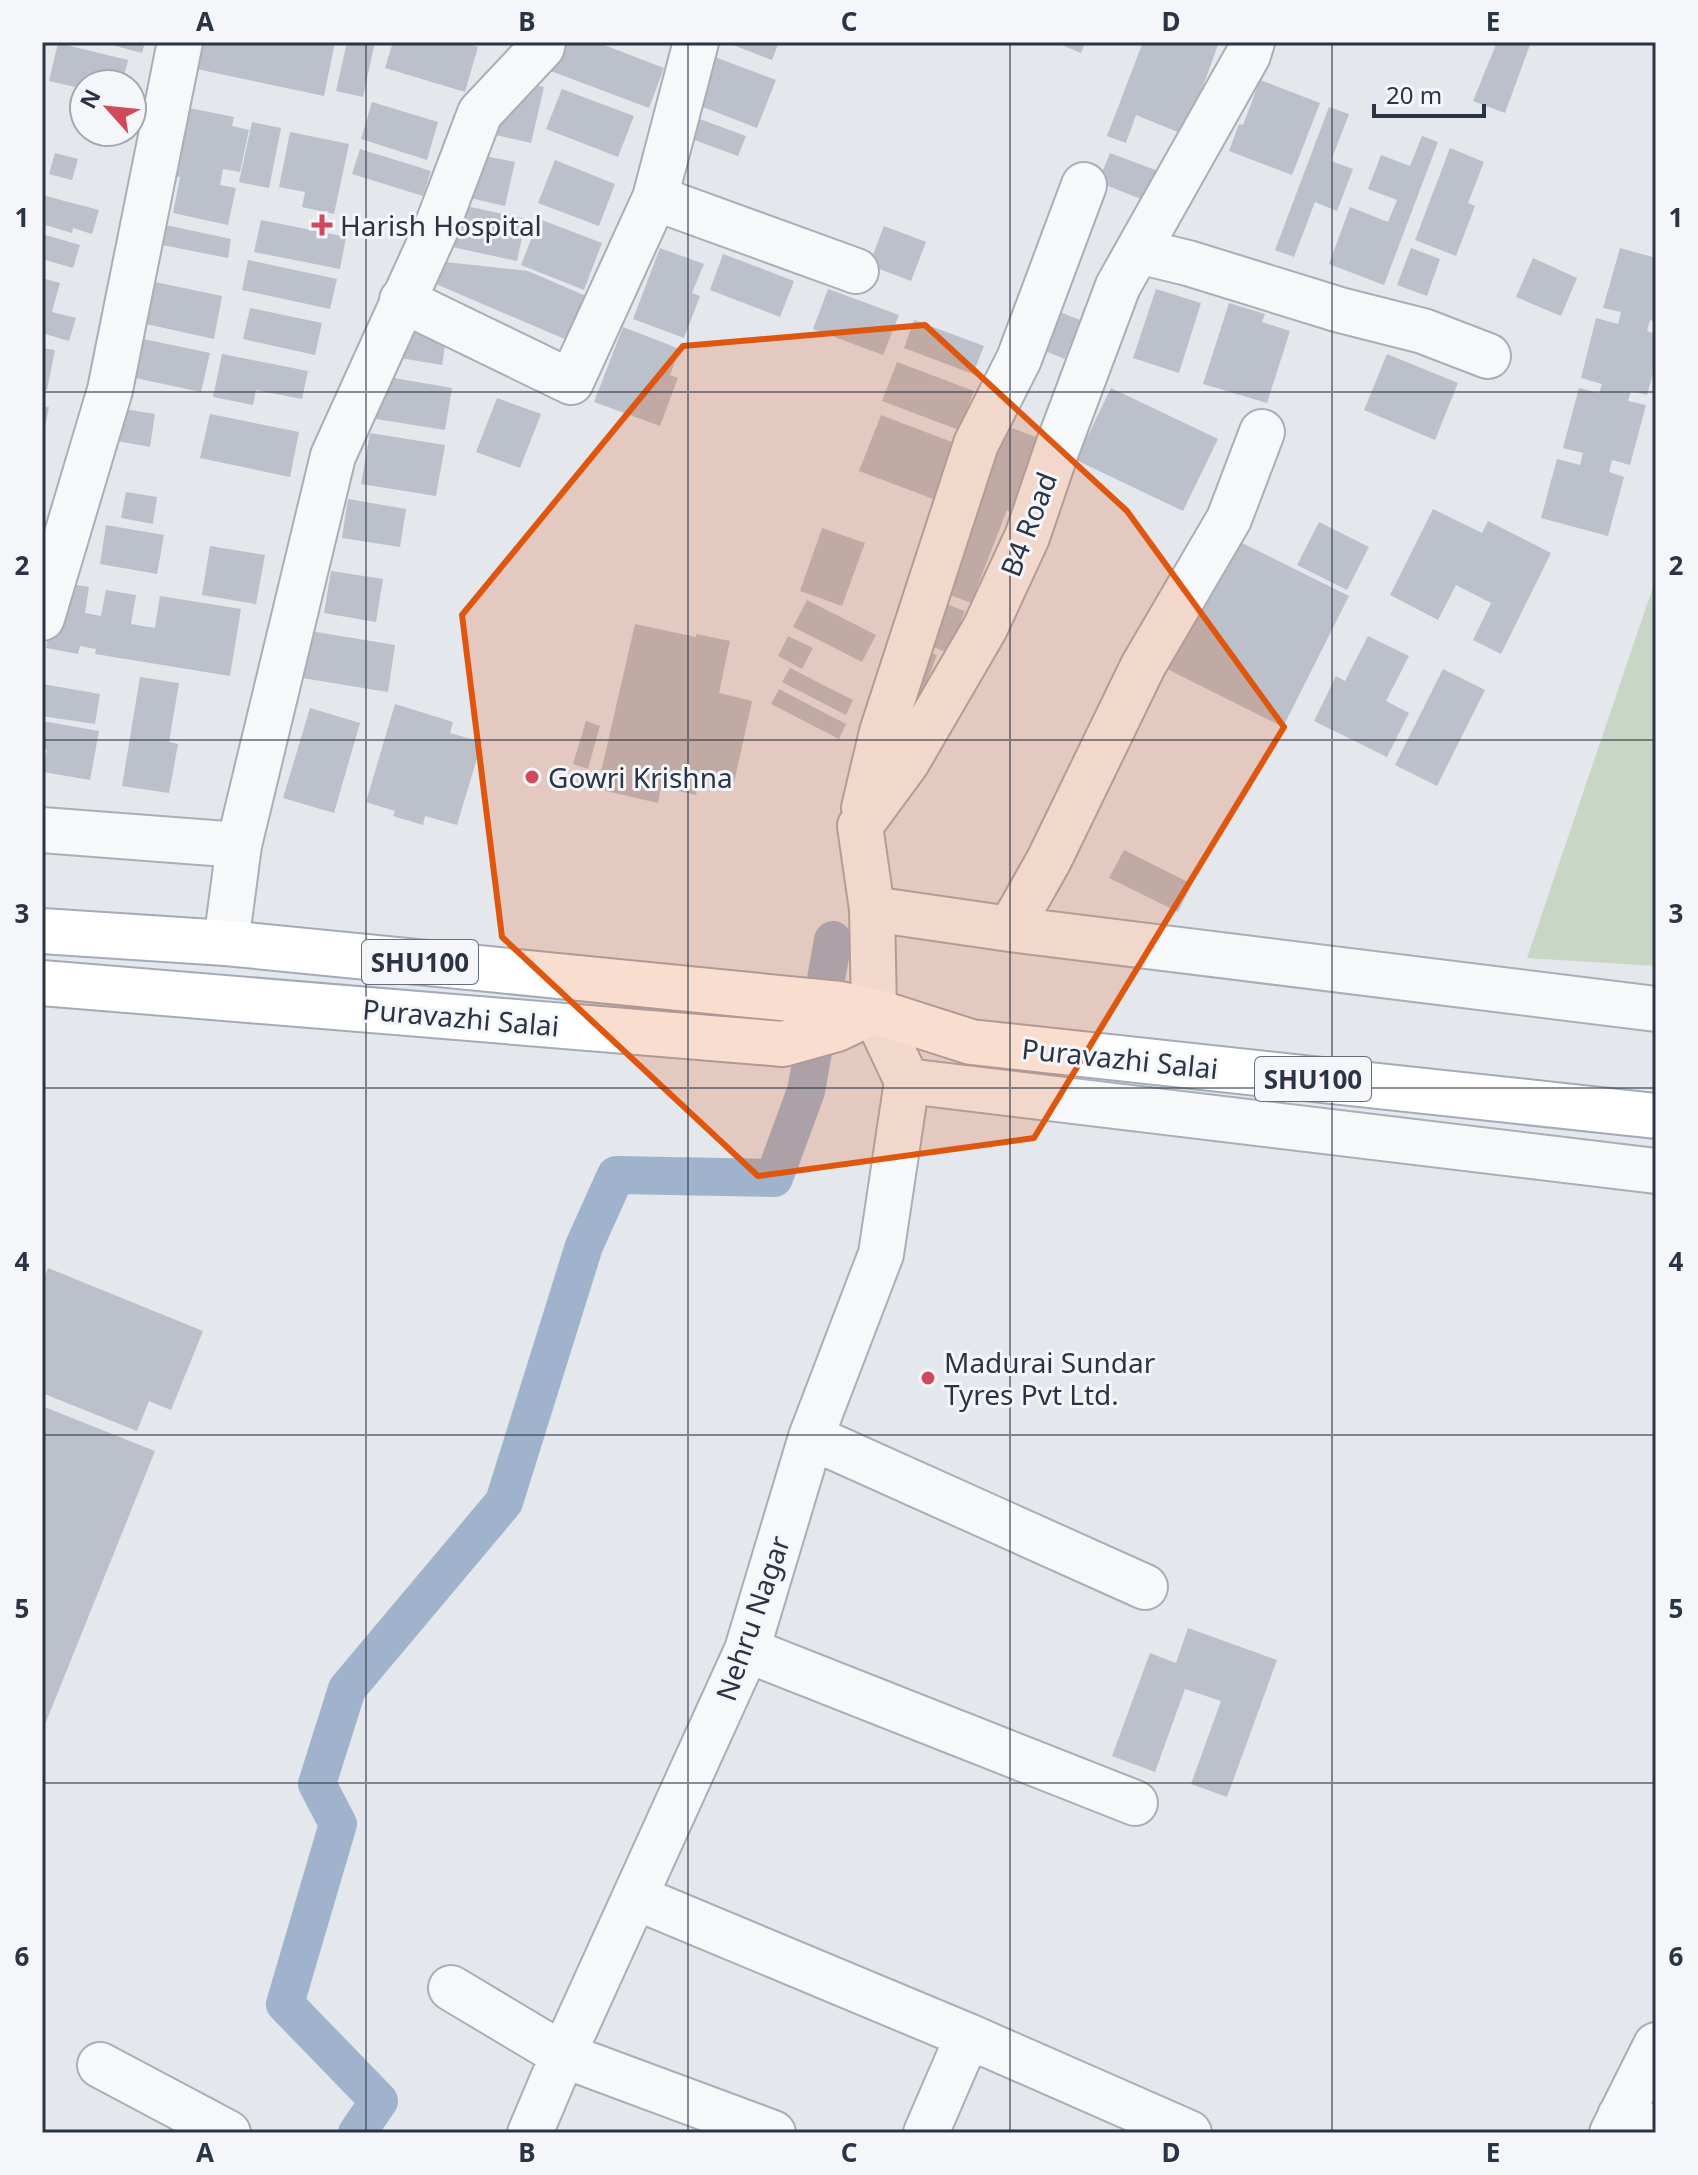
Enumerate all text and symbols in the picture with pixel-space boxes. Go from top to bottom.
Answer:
text: A [196,3,214,39]
text: B [518,3,536,39]
text: C [841,3,857,39]
text: D [1161,3,1181,39]
text: E [1486,3,1500,39]
north arrow [68,68,148,148]
scale bar [1374,68,1484,118]
text: 20 m [1386,78,1442,111]
text: N [72,84,107,113]
text: 1 [15,199,29,235]
text: 1 [1669,199,1683,235]
place label: Harish Hospital [340,206,542,244]
marker: Harish Hospital [311,214,333,236]
street label: B4 Road [991,466,1065,582]
text: 2 [15,547,30,583]
text: 2 [1669,547,1684,583]
place label: Gowri Krishna [548,758,733,796]
marker: Gowri Krishna [523,768,541,786]
text: 3 [15,895,29,931]
text: 3 [1669,895,1683,931]
road number: SHU100 [362,940,478,984]
street label: Puravazhi Salai [361,989,561,1045]
street label: Puravazhi Salai [1020,1029,1220,1087]
road number: SHU100 [1255,1057,1371,1101]
text: 4 [15,1243,30,1279]
text: 4 [1669,1243,1684,1279]
place label: Madurai Sundar Tyres Pvt Ltd. [944,1343,1156,1413]
marker: Madurai Sundar Tyres Pvt Ltd. [919,1369,937,1387]
street label: Nehru Nagar [706,1530,798,1706]
text: 5 [15,1590,29,1626]
text: 5 [1669,1590,1683,1626]
text: 6 [15,1938,30,1974]
text: 6 [1669,1938,1684,1974]
text: A [196,2134,214,2170]
text: B [518,2134,536,2170]
text: C [841,2134,857,2170]
text: D [1161,2134,1181,2170]
text: E [1486,2134,1500,2170]

